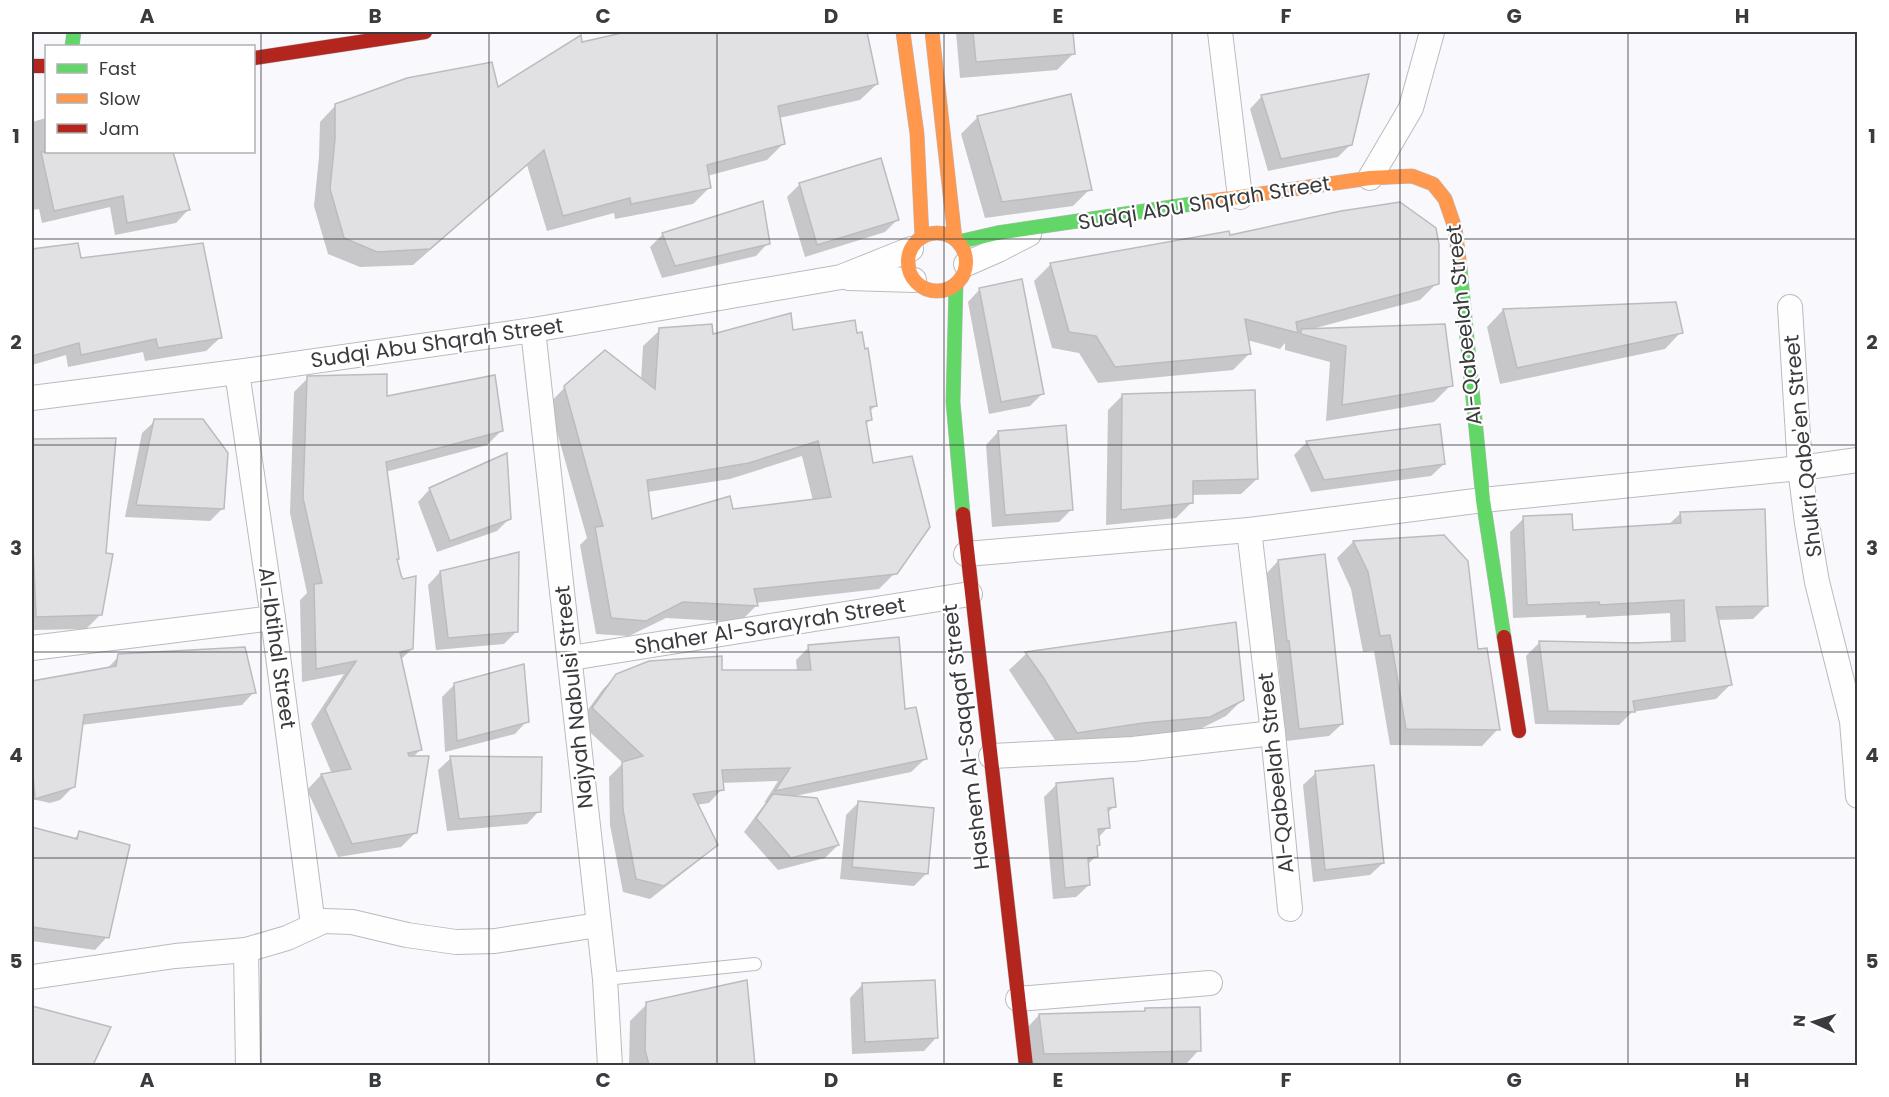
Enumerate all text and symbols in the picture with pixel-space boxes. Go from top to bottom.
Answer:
text: A [140,2,155,30]
text: B [368,2,382,30]
text: C [595,2,611,30]
text: D [824,2,838,30]
text: E [1053,2,1063,30]
text: F [1281,2,1292,30]
text: G [1506,2,1522,30]
text: H [1735,2,1749,30]
legend [45,45,255,153]
text: Fast [99,56,136,81]
text: Slow [99,86,141,111]
text: Jam [99,116,139,141]
text: 1 [12,122,20,150]
text: 1 [1868,122,1876,150]
street label: Sudqi Abu Shqrah Street [1076,168,1332,237]
street label: Al-Qabeelah Street [1439,223,1488,427]
street label: Sudqi Abu Shqrah Street [309,310,565,375]
text: 2 [10,328,22,356]
text: 2 [1866,328,1878,356]
street label: Shukri Qabe'en Street [1776,333,1829,559]
text: 3 [10,534,22,562]
text: 3 [1866,534,1878,562]
street label: Al-Ibtihal Street [252,565,303,731]
street label: Najyah Nabulsi Street [547,584,600,810]
street label: Shaher Al-Sarayrah Street [632,590,907,661]
street label: Hashem Al-Saqqaf Street [935,603,996,872]
street label: Al-Qabeelah Street [1251,671,1300,875]
text: 4 [9,741,23,769]
text: 4 [1865,741,1879,769]
text: 5 [10,947,23,975]
text: 5 [1866,947,1879,975]
north arrow [1784,992,1844,1052]
text: N [1788,1014,1811,1028]
text: A [140,1066,155,1094]
text: B [368,1066,382,1094]
text: C [595,1066,611,1094]
text: D [824,1066,838,1094]
text: E [1053,1066,1063,1094]
text: F [1281,1066,1292,1094]
text: G [1506,1066,1522,1094]
text: H [1735,1066,1749,1094]

